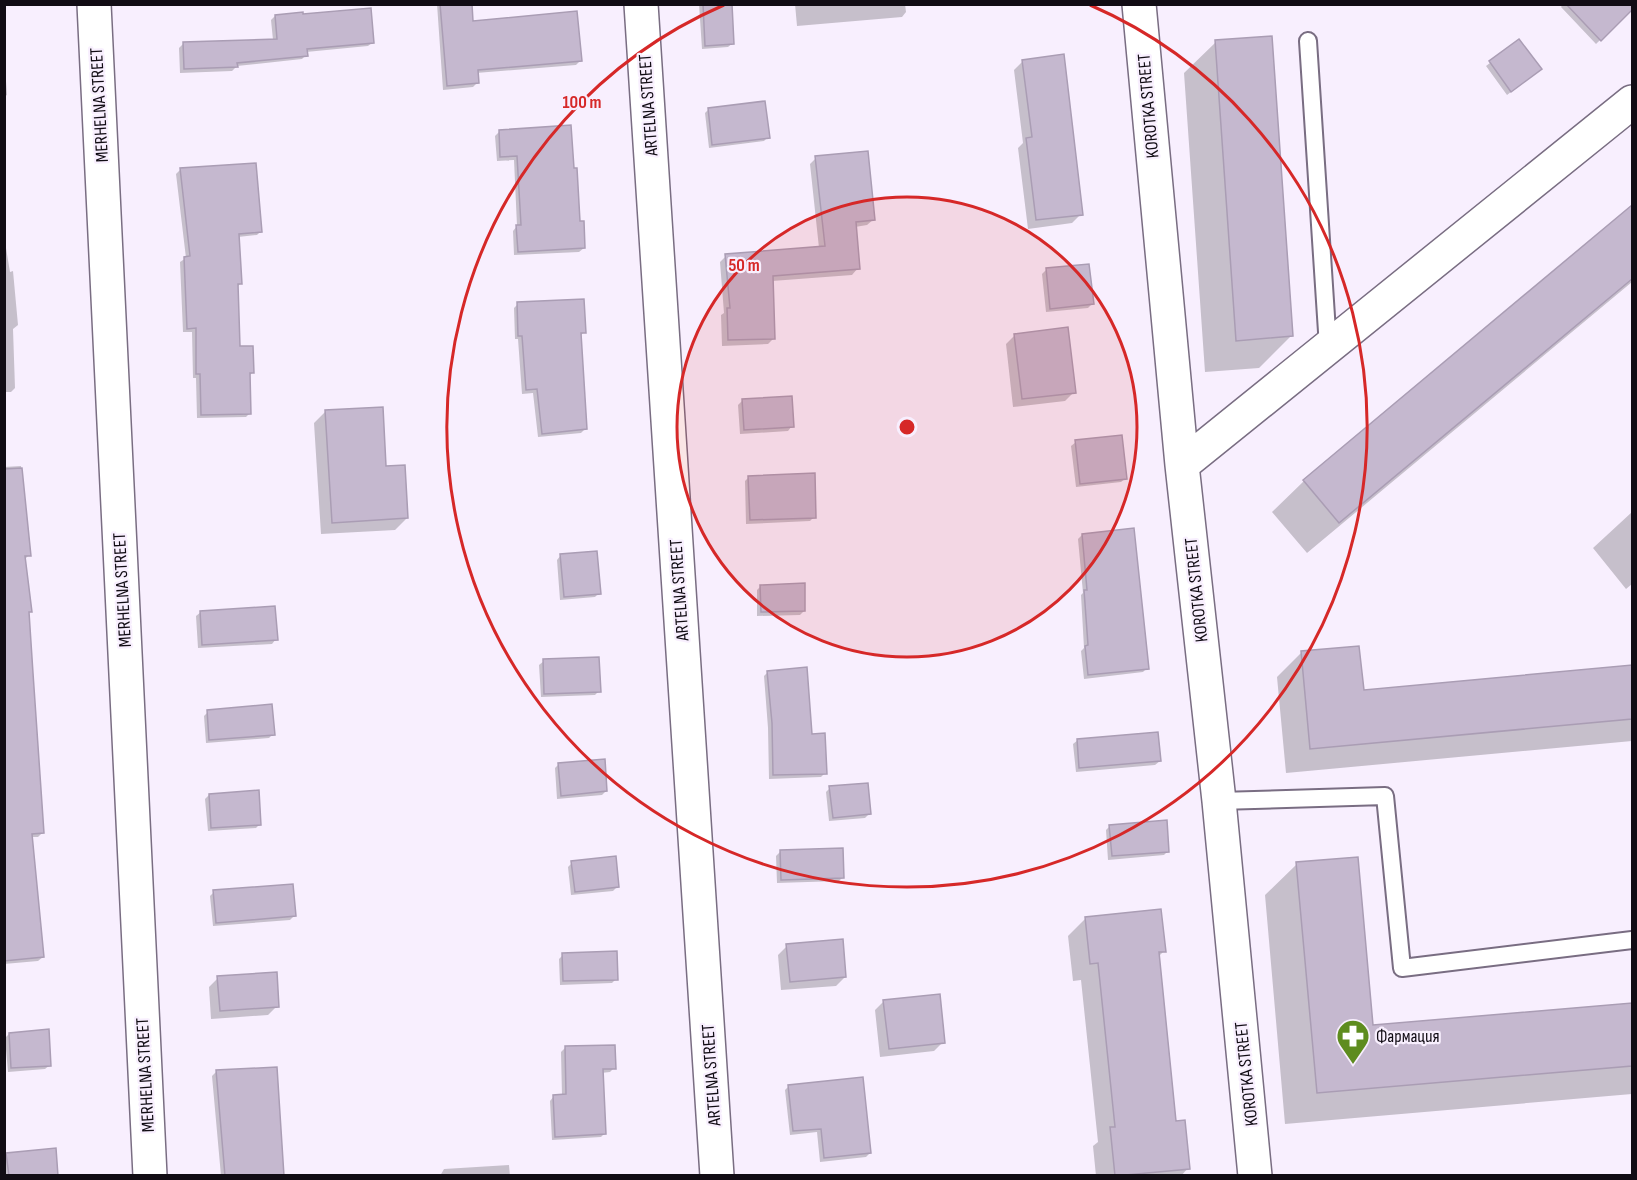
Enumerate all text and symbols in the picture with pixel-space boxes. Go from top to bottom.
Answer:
street label: MERHELNA STREET [86,47,113,163]
street label: ARTELNA STREET [634,53,663,158]
street label: KOROTKA STREET [1133,53,1164,159]
text: 100 m [563,92,602,113]
text: 50 m [728,255,760,276]
centre of rings [897,417,917,437]
street label: MERHELNA STREET [109,532,136,648]
street label: KOROTKA STREET [1181,537,1212,643]
street label: ARTELNA STREET [665,538,694,643]
street label: MERHELNA STREET [132,1017,159,1133]
pharmacy icon: Фармация [1335,1018,1371,1065]
street label: KOROTKA STREET [1231,1021,1262,1127]
street label: ARTELNA STREET [697,1023,726,1128]
place label: Фармация [1376,1026,1440,1047]

